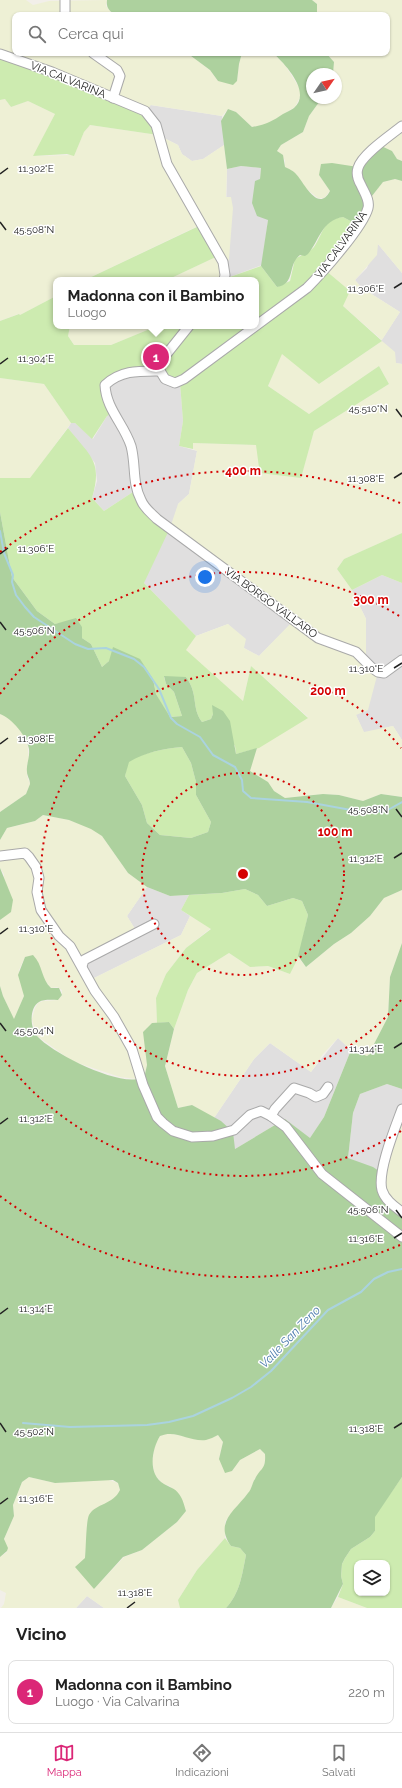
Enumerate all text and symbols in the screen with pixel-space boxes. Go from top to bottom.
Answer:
search box [12,12,390,56]
icon: search [26,23,48,45]
text: Cerca qui [58,25,124,43]
street label: VIA CALVARINA [28,59,108,101]
north arrow [306,68,342,104]
text: 11.302°E [18,163,54,174]
street label: VIA CALVARINA [312,208,370,281]
text: 45.508°N [14,224,54,235]
popup [53,277,259,329]
text: 11.306°E [348,283,384,294]
text: Madonna con il Bambino [68,287,244,305]
text: Luogo [68,305,106,320]
pin: 1 [143,342,169,372]
text: 11.304°E [18,353,54,364]
text: 45.510°N [349,403,387,414]
text: 400 m [225,464,261,478]
text: 11.308°E [348,473,384,484]
text: 11.306°E [18,543,54,554]
street label: VIA BORGO VALLARO [222,565,320,641]
your location [195,567,215,587]
text: 300 m [353,593,389,607]
text: 45.506°N [14,625,54,636]
text: 11.310°E [349,663,383,674]
text: 200 m [310,684,346,698]
text: 11.308°E [18,733,54,744]
text: 45.508°N [348,804,388,815]
text: 100 m [318,825,352,839]
text: 11.312°E [349,853,383,864]
centre of rings [236,867,250,881]
text: 11.310°E [19,923,53,934]
text: 45.504°N [14,1025,54,1036]
text: 11.314°E [349,1043,383,1054]
text: 11.312°E [19,1113,53,1124]
text: 45.506°N [348,1204,388,1215]
text: 11.316°E [349,1233,383,1244]
text: 11.314°E [19,1303,53,1314]
water label: Valle San Zeno [257,1303,323,1371]
text: 11.318°E [349,1423,383,1434]
text: 45.502°N [14,1426,54,1437]
text: 11.316°E [19,1493,53,1504]
map controls [354,1560,390,1596]
button: layers [354,1560,390,1596]
text: 11.318°E [118,1587,152,1598]
text: Vicino [16,1624,66,1644]
text: Madonna con il Bambino [55,1676,232,1694]
text: 1 [27,1685,33,1700]
text: 220 m [348,1685,385,1700]
text: Luogo · Via Calvarina [55,1694,180,1709]
tab: Mappa [47,1742,82,1779]
tab: Indicazioni [175,1742,229,1779]
tab: Salvati [322,1742,355,1779]

